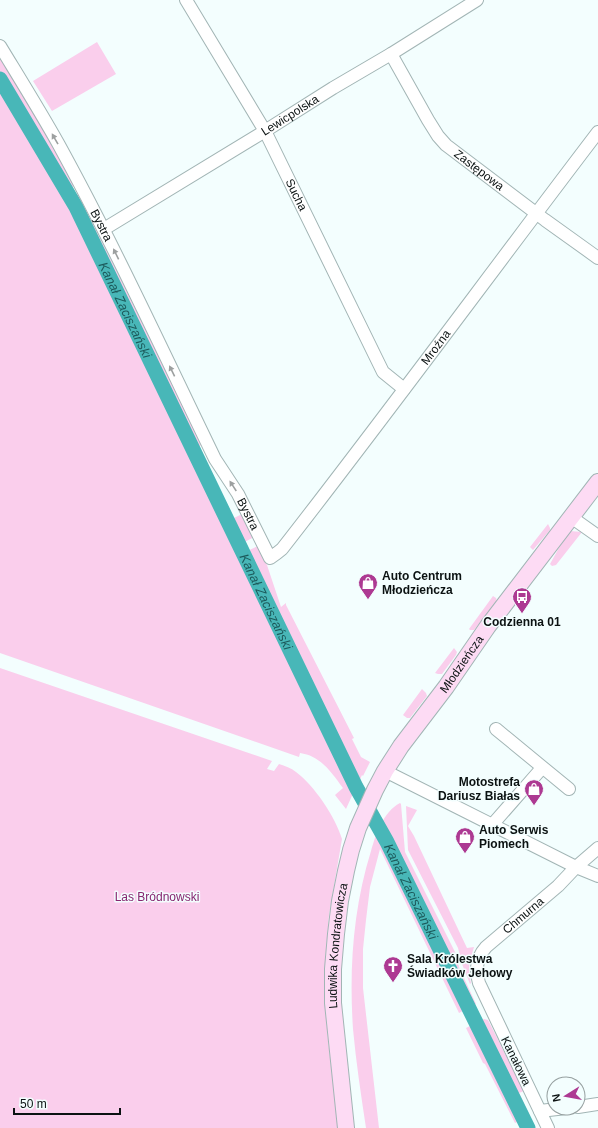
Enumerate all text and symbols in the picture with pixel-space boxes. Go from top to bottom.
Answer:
street label: Lewicpolska [259,92,322,139]
one-way arrow [52,133,59,145]
street label: Zastępowa [451,147,507,194]
street label: Sucha [282,176,310,213]
street label: Bystra [87,207,115,244]
one-way arrow [113,248,119,260]
water label: Kanał Zaciszański [96,259,156,361]
street label: Mroźna [418,327,454,368]
one-way arrow [169,365,175,377]
one-way arrow [229,480,236,492]
street label: Bystra [234,496,262,533]
water label: Kanał Zaciszański [237,551,297,653]
place label: Auto Centrum Młodzieńcza [382,569,462,597]
shop icon: Auto Centrum Młodzieńcza [357,572,379,600]
bus stop icon: Codzienna 01 [511,586,533,614]
place label: Codzienna 01 [483,615,561,629]
street label: Młodzieńcza [437,632,487,696]
place label: Motostrefa Dariusz Białas [438,775,520,803]
shop icon: Motostrefa Dariusz Białas [523,778,545,806]
place label: Auto Serwis Piomech [479,823,549,851]
shop icon: Auto Serwis Piomech [454,826,476,854]
water label: Kanał Zaciszański [381,841,442,943]
street label: Ludwika Kondratowicza [326,882,350,1009]
park label: Las Bródnowski [115,890,199,904]
street label: Chmurna [500,894,547,937]
place label: Sala Królestwa Świadków Jehowy [407,952,513,980]
church icon: Sala Królestwa Świadków Jehowy [382,955,404,983]
street label: Kanałowa [498,1034,534,1088]
north arrow [546,1076,586,1116]
scale bar [14,1090,120,1116]
text: N [550,1093,563,1103]
text: 50 m [20,1097,47,1111]

